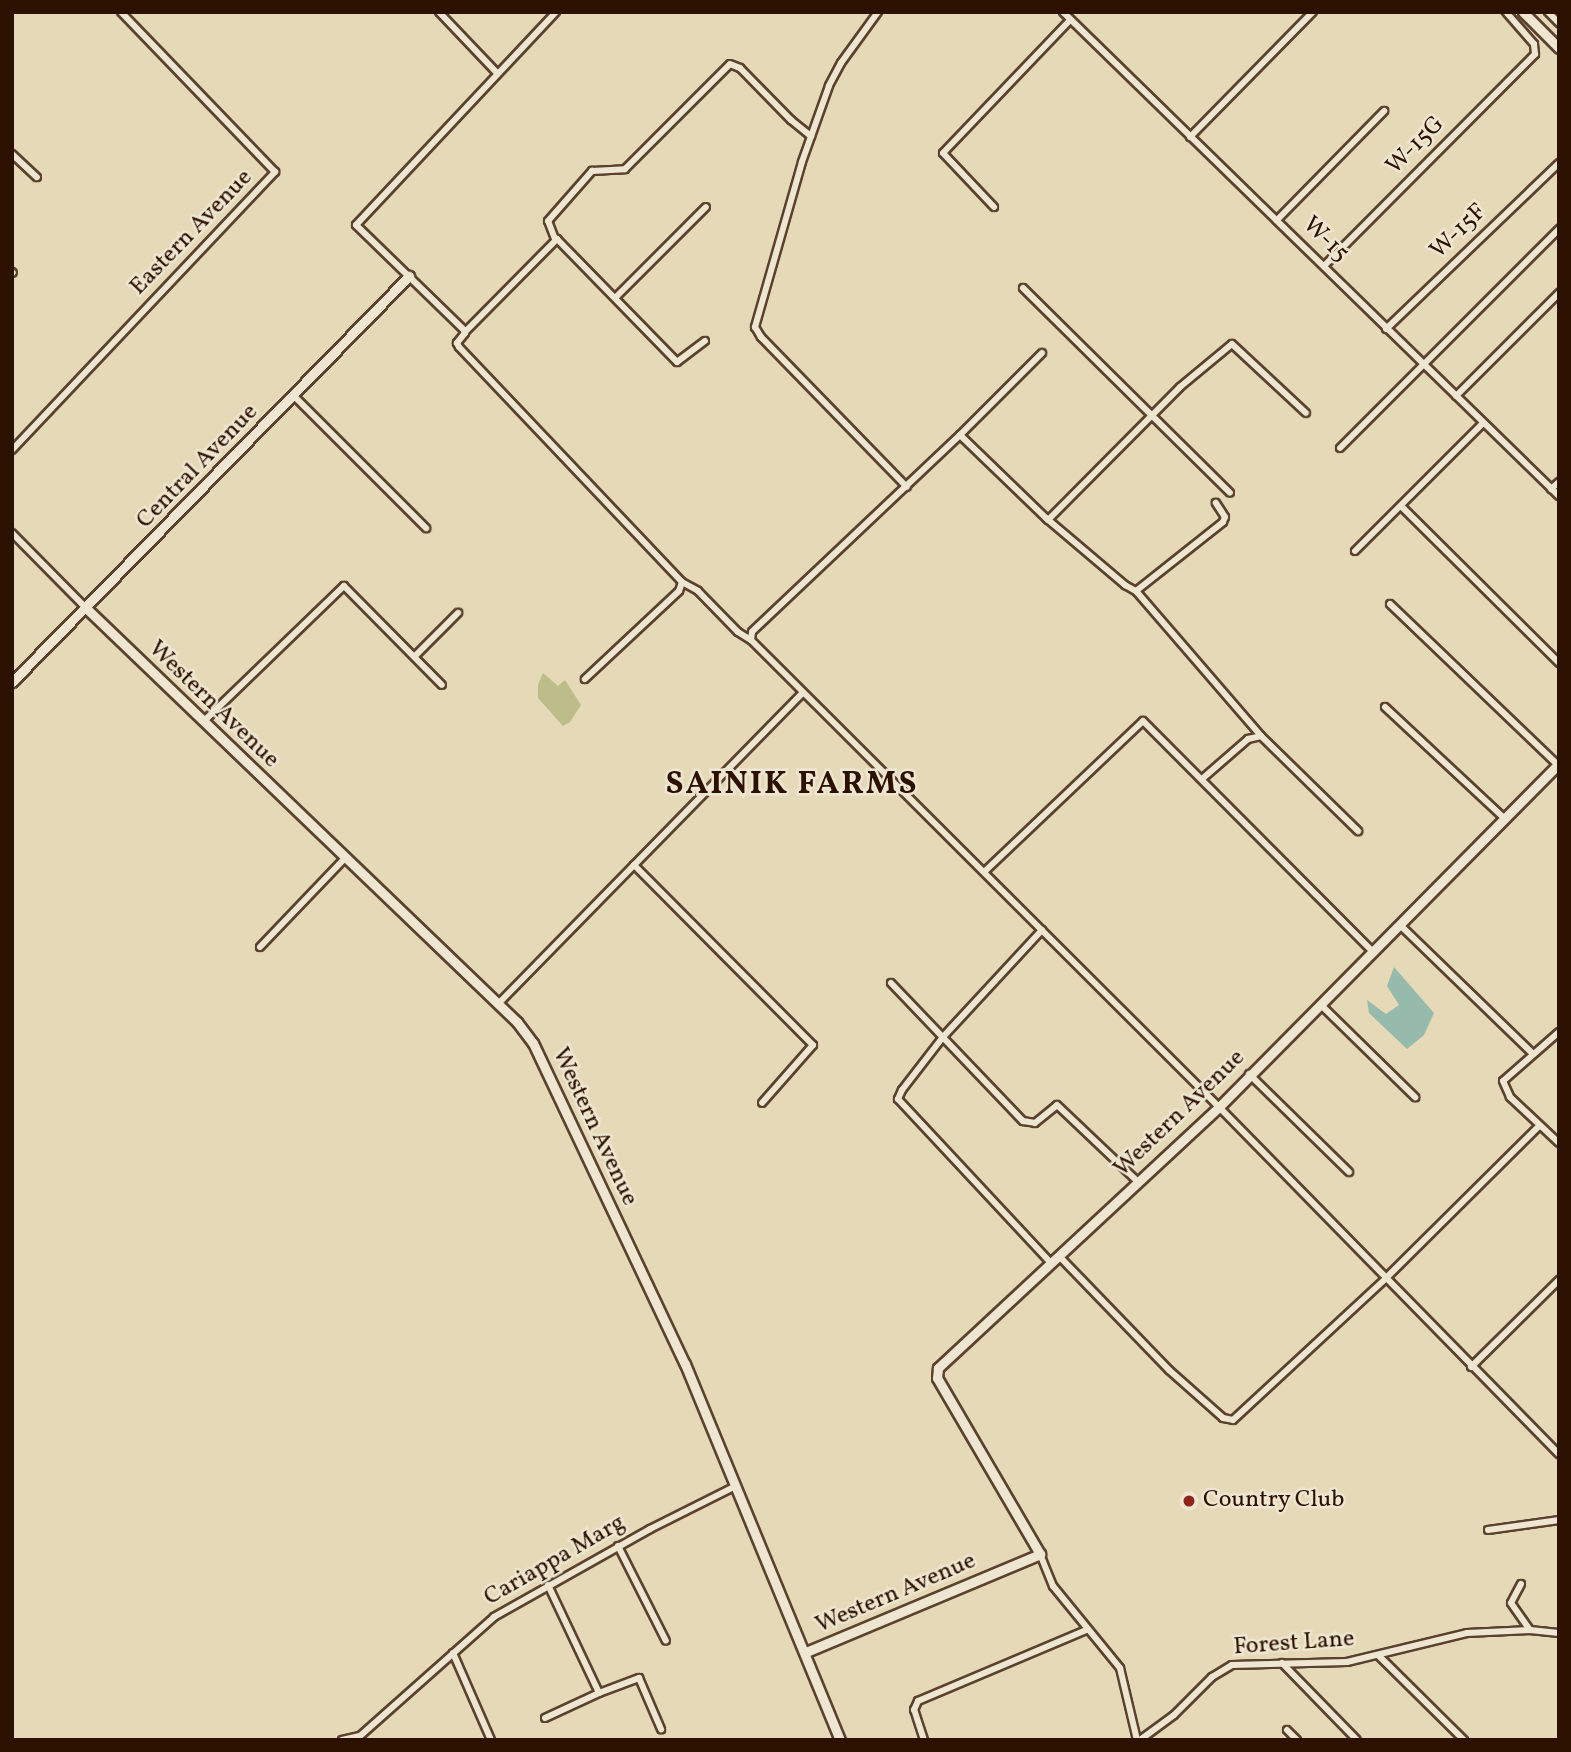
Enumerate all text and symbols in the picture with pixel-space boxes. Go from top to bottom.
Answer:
street label: W-15G [1381,111,1451,181]
street label: Eastern Avenue [125,164,259,302]
street label: W-15F [1425,198,1493,266]
street label: W-15 [1296,211,1354,269]
street label: Central Avenue [131,399,265,535]
street label: Western Avenue [141,635,285,775]
district label: SAINIK FARMS [667,766,917,804]
street label: Western Avenue [545,1043,643,1211]
street label: Western Avenue [1108,1044,1252,1184]
place label: Country Club [1203,1487,1345,1515]
marker: Country Club [1181,1493,1197,1509]
street label: Cariappa Marg [480,1509,630,1613]
street label: Western Avenue [812,1547,980,1641]
street label: Forest Lane [1233,1625,1355,1663]

